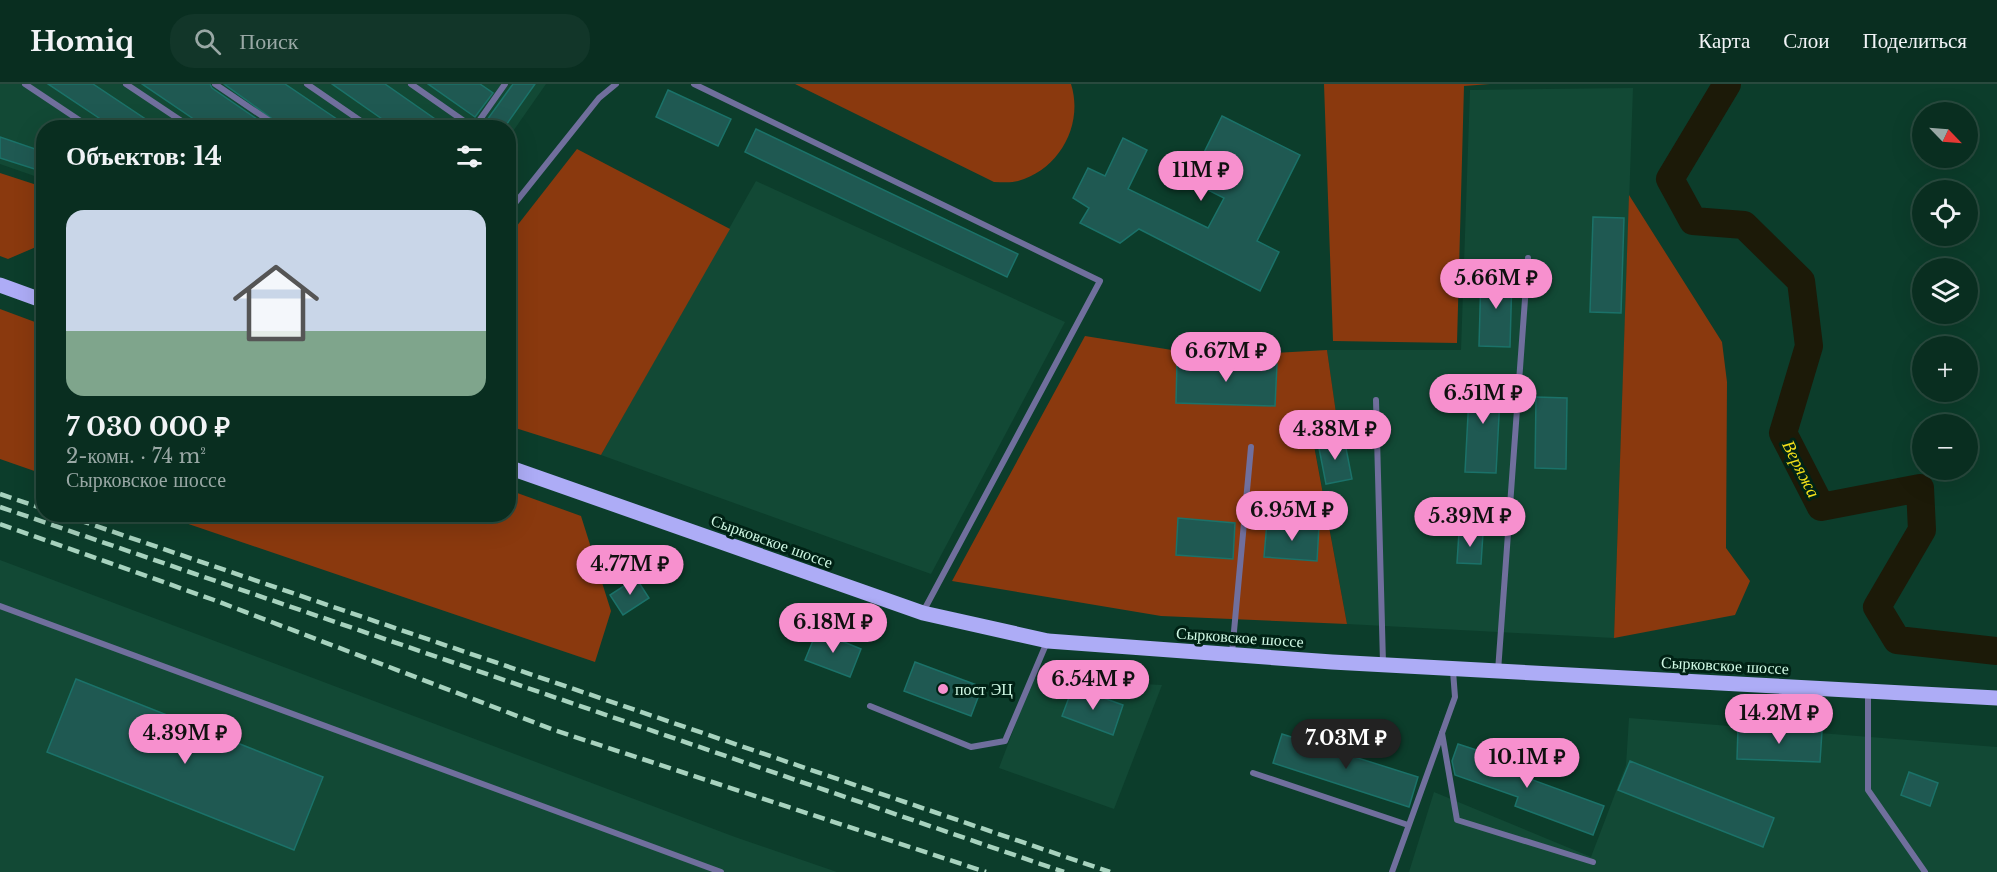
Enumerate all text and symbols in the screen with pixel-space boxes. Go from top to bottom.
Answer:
search box [170,14,590,68]
text: Homiq [30,24,134,59]
icon: search [191,25,224,58]
text: Поиск [239,28,298,55]
text: Карта [1698,28,1750,54]
text: Слои [1783,28,1829,54]
text: Поделиться [1862,28,1967,54]
north arrow [1912,102,1978,168]
map controls [1912,102,1978,480]
text: Объектов: 14 [66,140,222,172]
icon: filters [453,140,486,173]
pin: 11M ₽ [1159,151,1243,202]
text: 11M ₽ [1172,158,1230,182]
button: locate [1912,180,1978,246]
icon: home [222,249,330,357]
button: layers [1912,258,1978,324]
pin: 5.66M ₽ [1441,259,1551,310]
text: 5.66M ₽ [1454,266,1538,290]
pin: 6.67M ₽ [1171,332,1281,383]
button: + [1912,336,1978,402]
text: 6.67M ₽ [1185,339,1267,363]
pin: 6.51M ₽ [1428,374,1538,425]
text: 6.51M ₽ [1443,381,1523,405]
pin: 4.38M ₽ [1280,410,1390,461]
text: 7 030 000 ₽ [66,411,230,443]
button: − [1912,414,1978,480]
text: 4.38M ₽ [1293,417,1377,441]
water label: Веряжа [1777,437,1825,501]
text: 2-комн. · 74 m² [66,444,206,468]
text: Сырковское шоссе [66,468,226,492]
pin: 6.95M ₽ [1237,491,1347,542]
pin: 5.39M ₽ [1415,497,1525,548]
text: 6.95M ₽ [1250,498,1334,522]
text: 5.39M ₽ [1428,504,1512,528]
street label: Сырковское шоссе [708,510,836,572]
pin: 4.77M ₽ [575,545,685,596]
text: 4.77M ₽ [591,552,669,576]
pin: 6.18M ₽ [778,603,888,654]
text: 6.18M ₽ [793,610,873,634]
street label: Сырковское шоссе [1175,623,1305,651]
street label: Сырковское шоссе [1661,652,1789,678]
pin: 6.54M ₽ [1038,660,1148,711]
text: 6.54M ₽ [1051,667,1135,691]
place label: пост ЭЦ [955,679,1013,699]
marker: пост ЭЦ [936,682,950,696]
pin: 14.2M ₽ [1724,694,1834,745]
text: 14.2M ₽ [1739,701,1819,725]
pin: 4.39M ₽ [130,714,240,765]
pin: 7.03M ₽ [1291,719,1401,770]
text: 4.39M ₽ [143,721,227,745]
text: 7.03M ₽ [1305,726,1387,750]
pin: 10.1M ₽ [1472,738,1582,789]
text: 10.1M ₽ [1488,745,1566,769]

